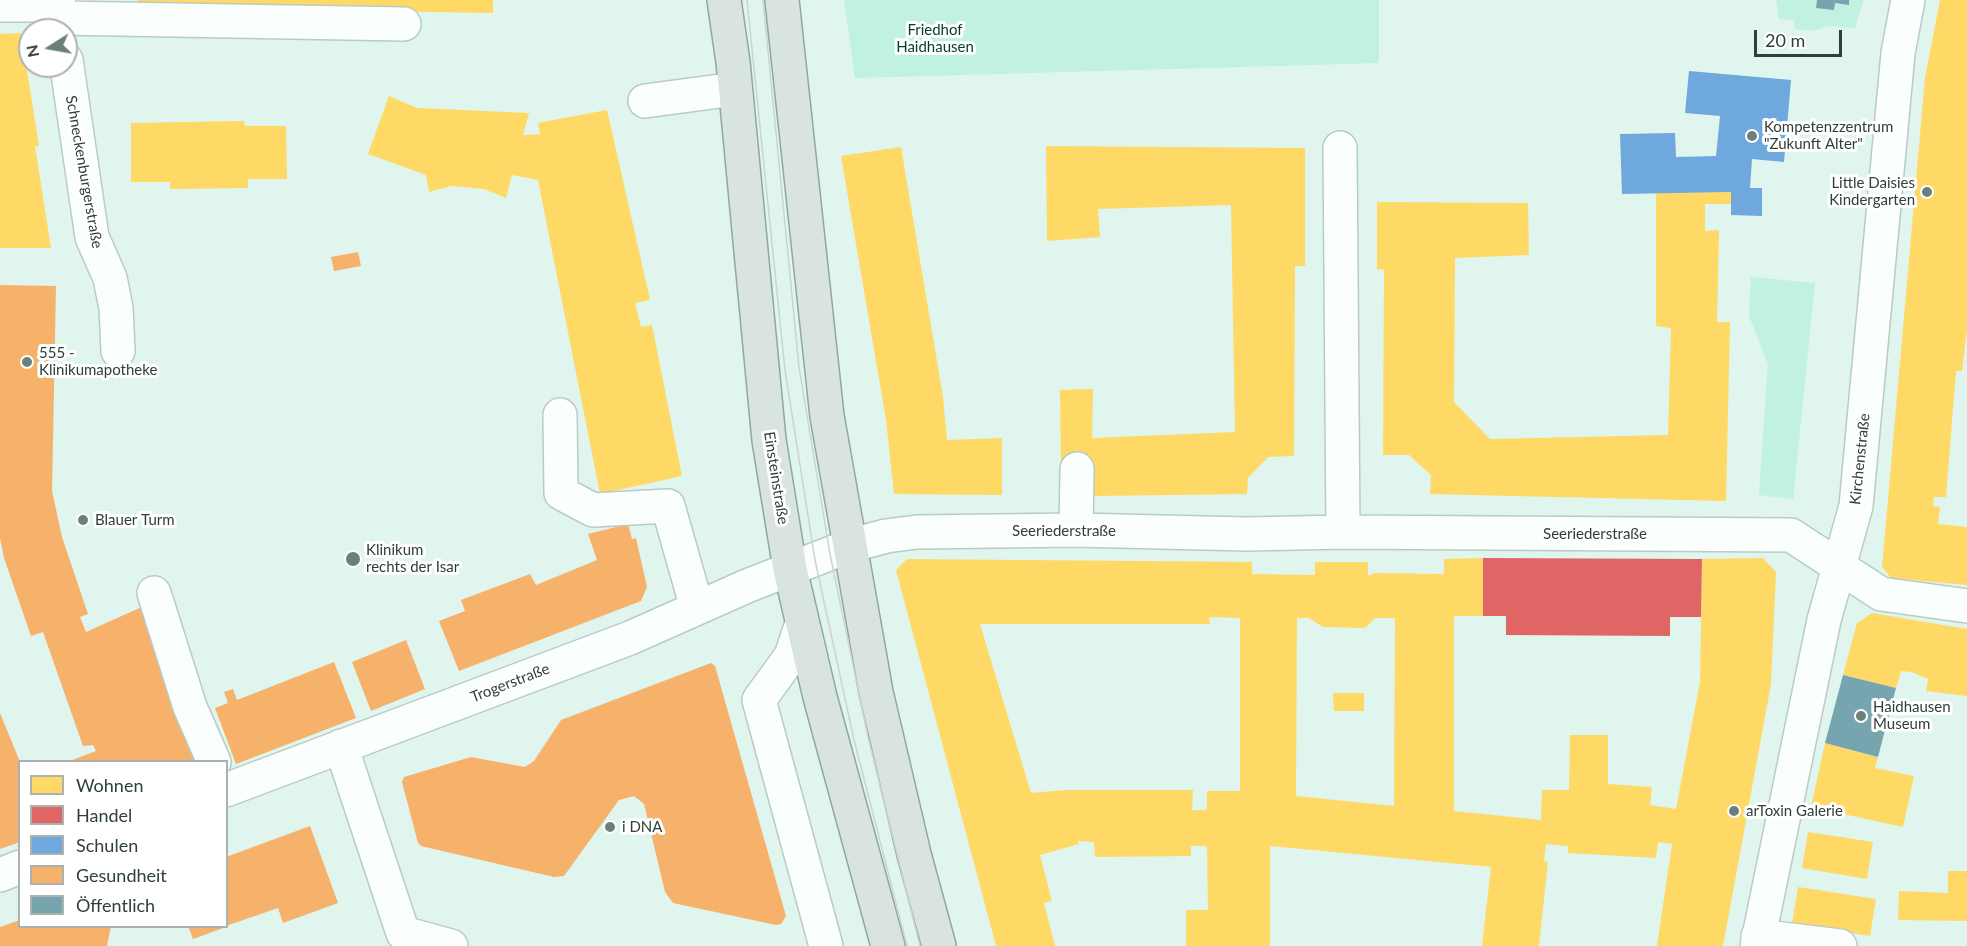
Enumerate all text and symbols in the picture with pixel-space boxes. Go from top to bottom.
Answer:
north arrow [18,18,78,78]
scale bar [1757,18,1846,56]
park label: Friedhof Haidhausen [896,21,974,56]
text: 20 m [1765,29,1805,51]
text: N [21,43,42,59]
street label: Schneckenburgerstraße [62,94,106,250]
place label: Kompetenzzentrum "Zukunft Alter" [1764,118,1893,153]
marker: Kompetenzzentrum "Zukunft Alter" [1745,129,1759,143]
place label: Little Daisies Kindergarten [1829,174,1915,209]
marker: Little Daisies Kindergarten [1920,185,1934,199]
place label: 555 - Klinikumapotheke [39,344,157,379]
marker: 555 - Klinikumapotheke [20,355,34,369]
street label: Kirchenstraße [1846,412,1874,506]
street label: Einsteinstraße [760,430,792,526]
place label: Blauer Turm [95,511,175,529]
marker: Blauer Turm [76,513,90,527]
street label: Seeriederstraße [1012,522,1116,540]
street label: Seeriederstraße [1543,525,1647,543]
place label: Klinikum rechts der Isar [366,541,459,576]
marker: Klinikum rechts der Isar [344,550,362,568]
street label: Trogerstraße [468,660,552,706]
place label: Haidhausen Museum [1873,698,1951,733]
marker: Haidhausen Museum [1854,709,1868,723]
legend [18,760,228,928]
text: Wohnen [76,774,143,796]
place label: arToxin Galerie [1746,802,1843,820]
text: Handel [76,804,132,826]
marker: arToxin Galerie [1727,804,1741,818]
place label: i DNA [622,818,662,836]
marker: i DNA [603,820,617,834]
text: Schulen [76,834,138,856]
text: Gesundheit [76,864,167,886]
text: Öffentlich [76,894,155,916]

